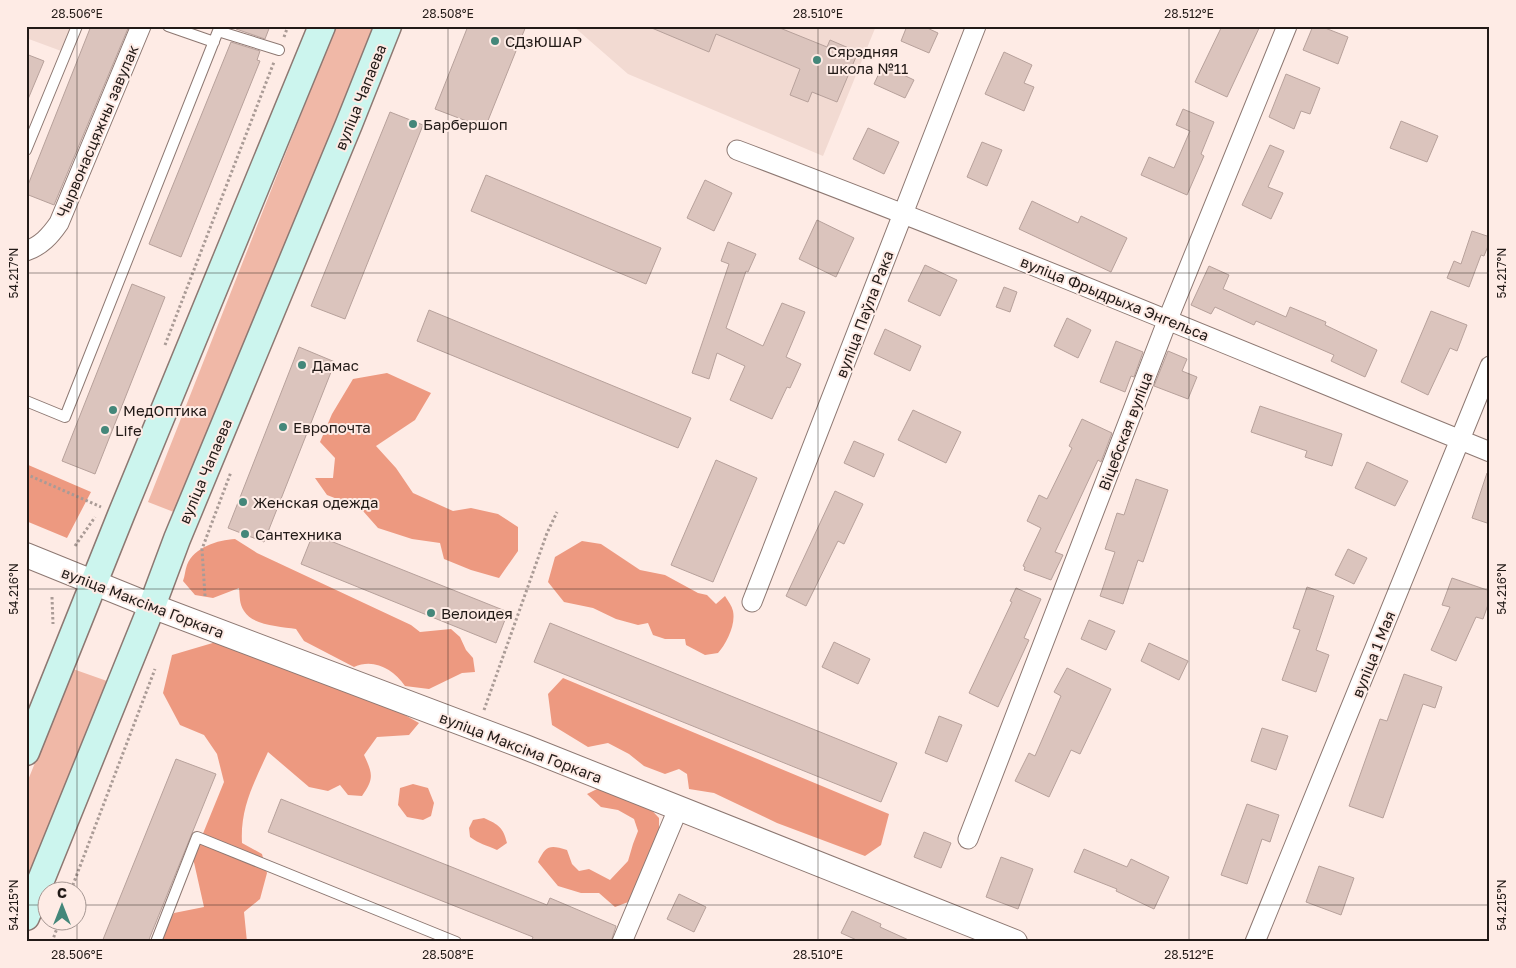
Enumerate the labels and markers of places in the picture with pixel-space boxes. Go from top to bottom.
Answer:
place label: СДзЮШАР [505,32,582,50]
marker: СДзЮШАР [489,35,501,47]
place label: Сярэдняя школа №11 [827,42,908,77]
marker: Сярэдняя школа №11 [811,54,823,66]
place label: Барбершоп [423,115,508,133]
marker: Барбершоп [407,118,419,130]
place label: Дамас [312,356,359,374]
marker: Дамас [296,359,308,371]
place label: МедОптика [123,401,207,419]
marker: МедОптика [107,404,119,416]
place label: Европочта [293,418,371,436]
place label: Life [115,421,142,439]
marker: Европочта [277,421,289,433]
marker: Life [99,424,111,436]
place label: Женская одежда [253,493,379,511]
marker: Женская одежда [237,496,249,508]
place label: Сантехника [255,525,342,543]
marker: Сантехника [239,528,251,540]
place label: Велоидея [441,604,513,622]
marker: Велоидея [425,607,437,619]

